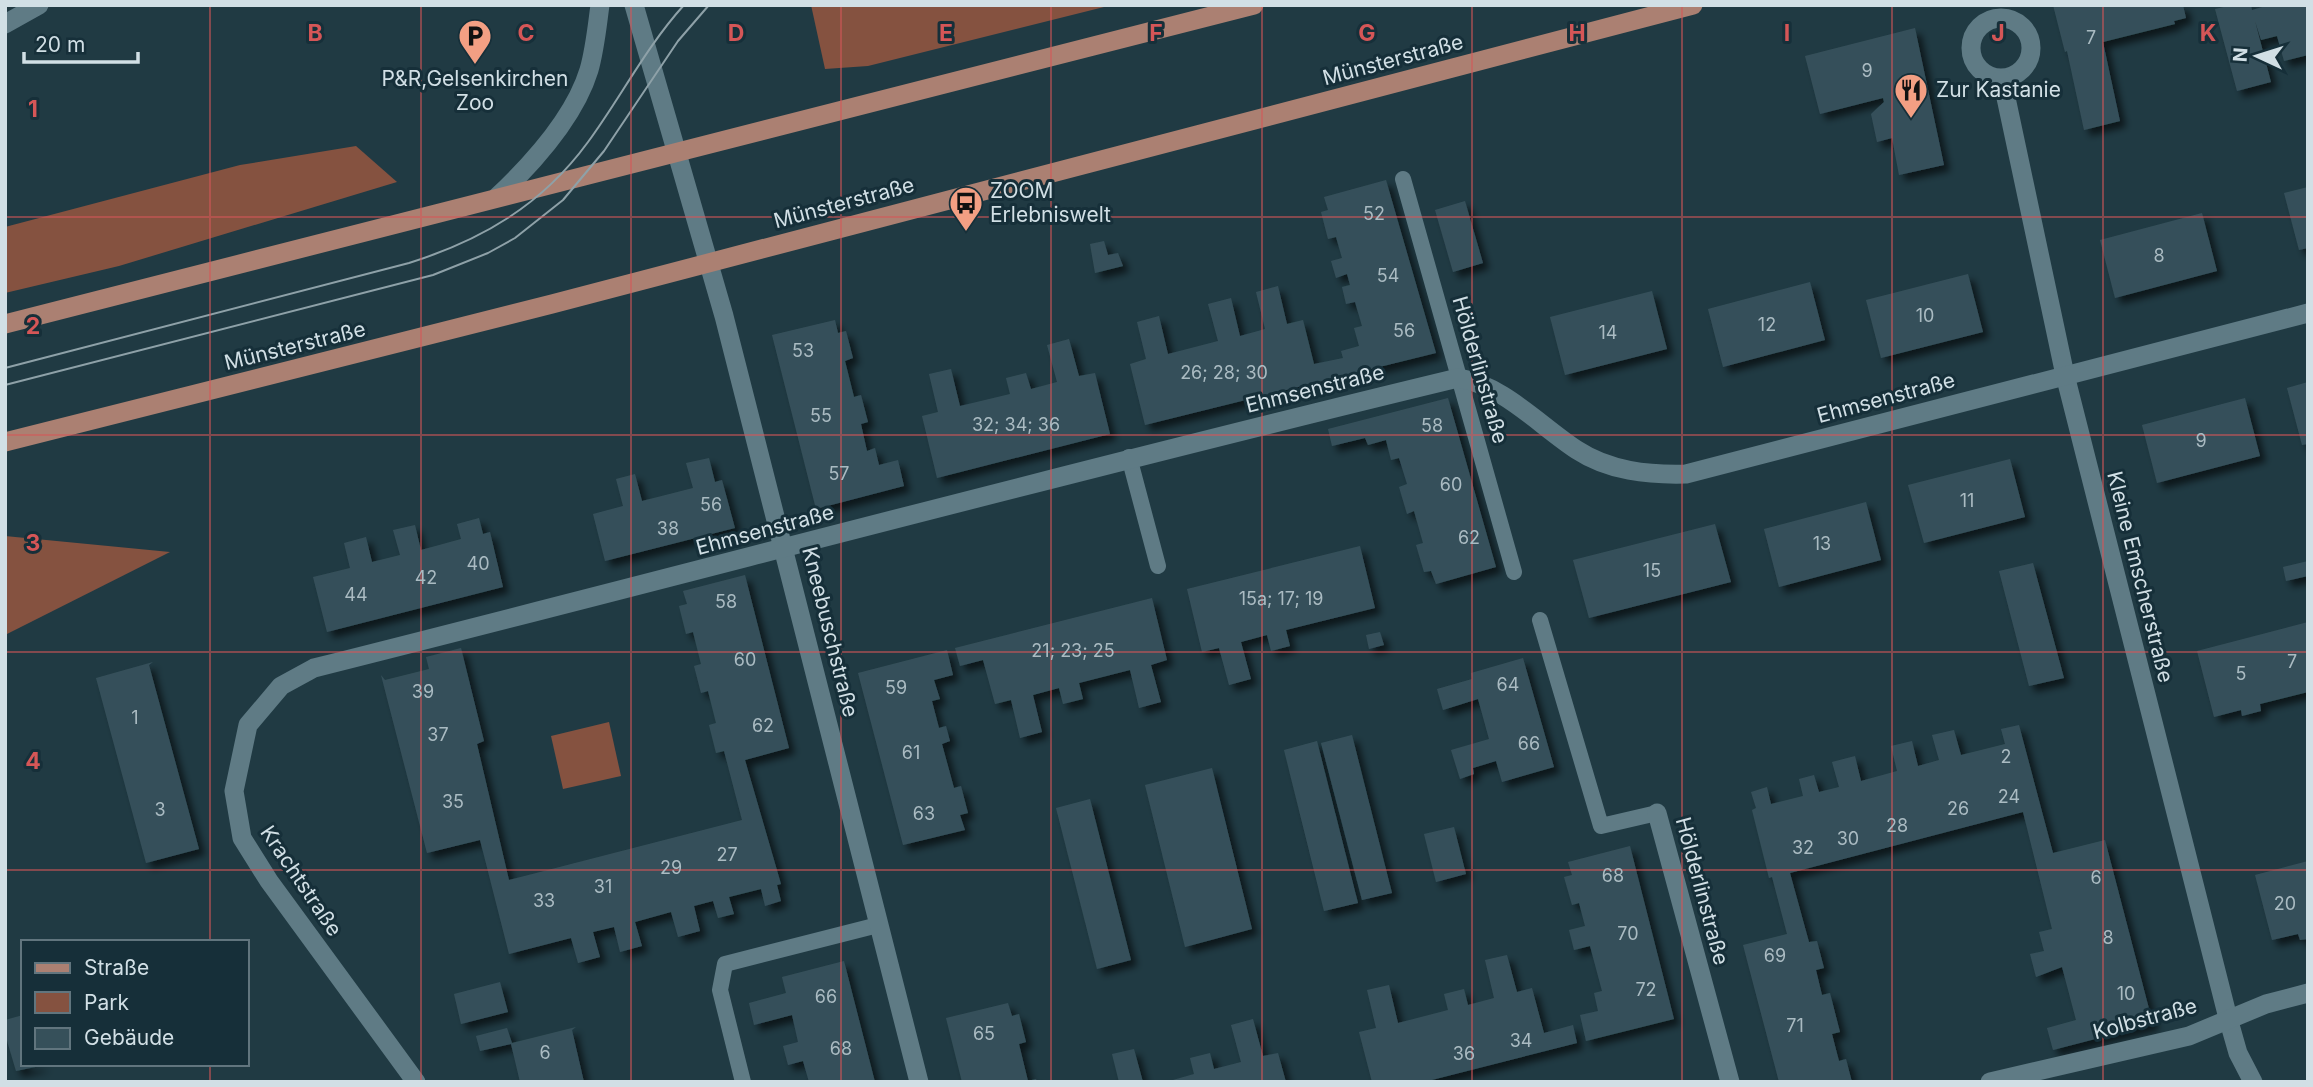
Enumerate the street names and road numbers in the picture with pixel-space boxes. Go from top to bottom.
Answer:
street label: Münsterstraße [1320,29,1466,90]
street label: Münsterstraße [771,172,917,233]
street label: Hölderlinstraße [1448,293,1513,446]
street label: Münsterstraße [222,316,368,375]
street label: Ehmsenstraße [1243,359,1387,418]
street label: Ehmsenstraße [1814,367,1958,428]
street label: Kleine Emscherstraße [2102,469,2179,685]
street label: Ehmsenstraße [693,499,837,560]
street label: Kneebuschstraße [797,544,864,720]
street label: Hölderlinstraße [1671,814,1734,968]
street label: Krachtstraße [255,821,347,941]
street label: Kolbstraße [2090,993,2200,1044]

